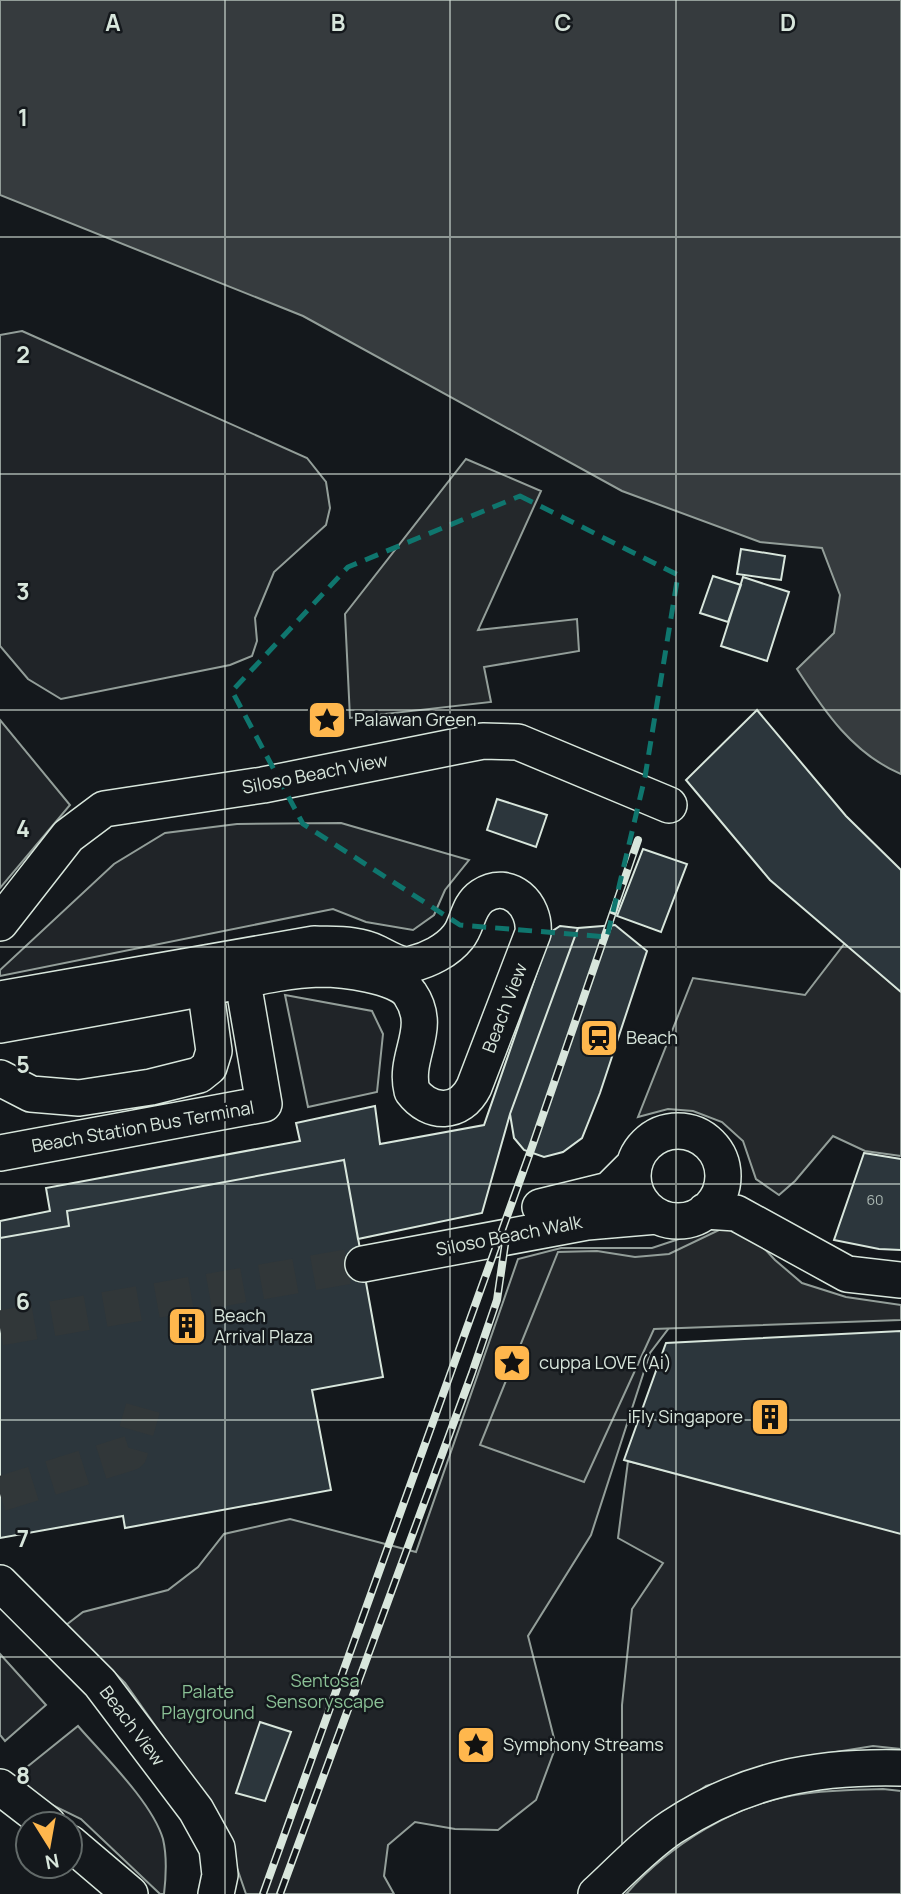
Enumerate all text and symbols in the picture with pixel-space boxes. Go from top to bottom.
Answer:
text: A [105,6,121,38]
text: B [331,6,345,38]
text: C [555,6,572,38]
text: D [780,6,796,38]
text: 1 [18,101,28,133]
text: 2 [16,338,30,370]
text: 3 [16,575,30,607]
place icon: Palawan Green [306,699,348,741]
place label: Palawan Green [354,707,476,731]
street label: Siloso Beach View [240,747,390,799]
text: 4 [16,812,30,844]
street label: Beach View [476,959,532,1056]
station icon: Beach [578,1017,620,1059]
place label: Beach [626,1025,678,1049]
text: 5 [16,1048,30,1080]
street label: Beach Station Bus Terminal [30,1095,256,1157]
house number: 60 [866,1190,884,1209]
street label: Siloso Beach Walk [434,1209,585,1261]
text: 6 [16,1285,30,1317]
place label: Beach Arrival Plaza [214,1303,313,1348]
building icon: Beach Arrival Plaza [166,1305,208,1347]
place icon: cuppa LOVE (Ai) [491,1342,533,1384]
place label: cuppa LOVE (Ai) [539,1350,672,1374]
building icon: iFly Singapore [749,1396,791,1438]
place label: iFly Singapore [628,1404,743,1428]
text: 7 [17,1522,29,1554]
park label: Sentosa Sensoryscape [266,1668,384,1713]
park label: Palate Playground [161,1679,255,1724]
street label: Beach View [95,1681,171,1770]
place icon: Symphony Streams [455,1724,497,1766]
place label: Symphony Streams [503,1732,664,1756]
text: 8 [16,1759,30,1791]
north arrow [14,1810,84,1880]
text: N [43,1848,61,1876]

